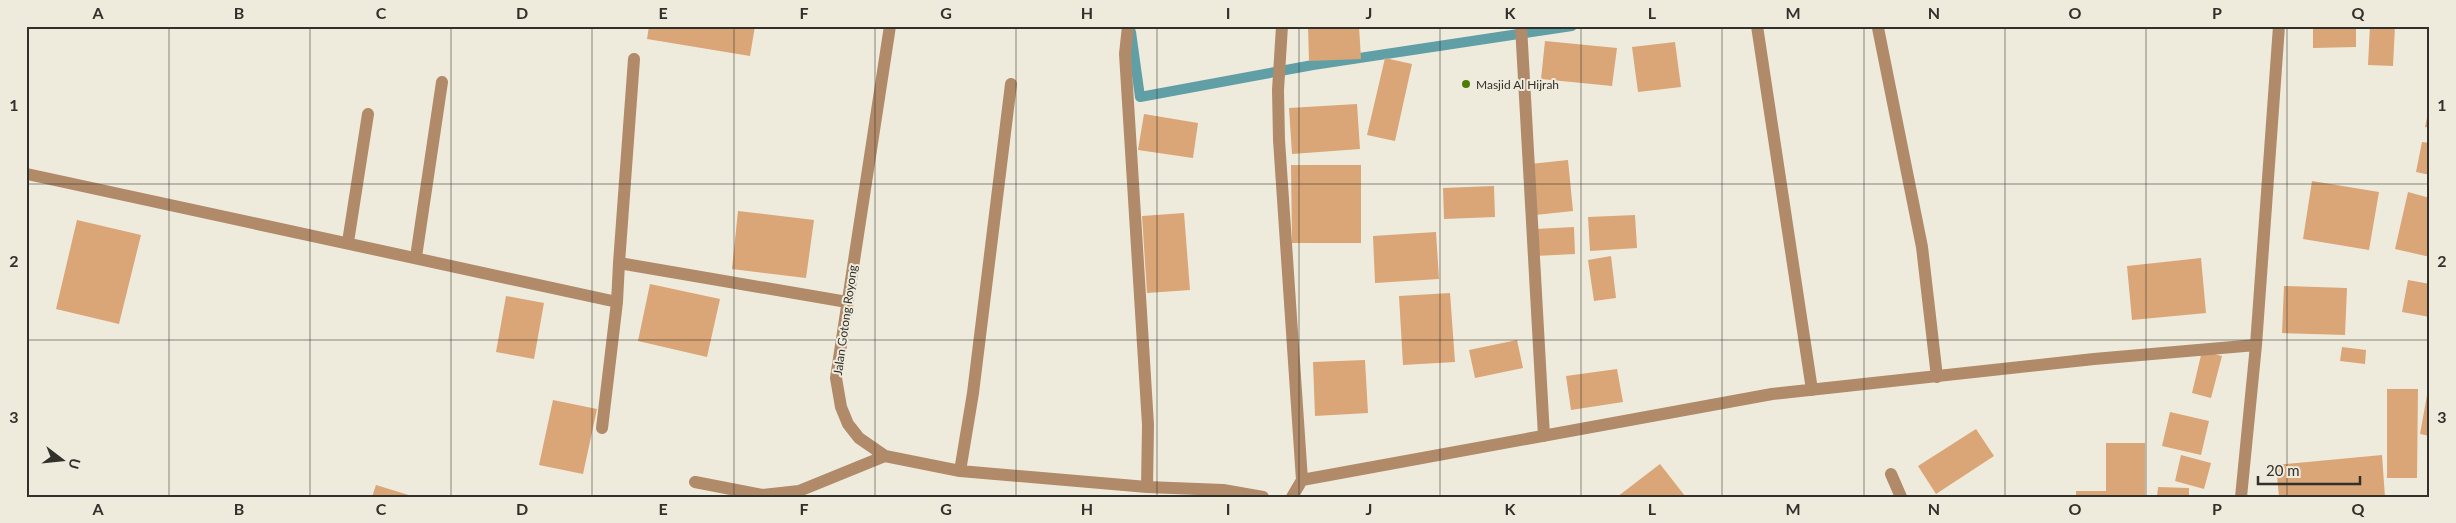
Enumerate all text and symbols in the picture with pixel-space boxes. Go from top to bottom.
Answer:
text: A [91,3,104,22]
text: B [234,3,244,22]
text: C [376,3,387,22]
text: D [516,3,528,22]
text: E [658,3,668,22]
text: F [799,3,809,22]
text: G [940,3,952,22]
text: H [1081,3,1093,22]
text: I [1226,3,1230,22]
text: J [1366,3,1372,22]
text: K [1505,3,1517,22]
text: L [1648,3,1657,22]
text: M [1785,3,1801,22]
text: N [1928,3,1940,22]
text: O [2069,3,2082,22]
text: P [2212,3,2222,22]
text: Q [2352,3,2365,22]
place label: Masjid Al Hijrah [1476,77,1559,92]
marker: Masjid Al Hijrah [1460,78,1472,90]
text: 1 [9,95,19,114]
text: 1 [2437,95,2447,114]
text: 2 [9,251,19,270]
text: 2 [2437,251,2447,270]
street label: Jalan Gotong Royong [830,264,860,376]
text: 3 [9,407,19,426]
text: 3 [2437,407,2447,426]
north arrow [38,436,88,486]
scale bar [2258,453,2361,485]
text: U [65,456,85,471]
text: 20 m [2266,461,2300,479]
text: A [91,499,104,518]
text: B [234,499,244,518]
text: C [376,499,387,518]
text: D [516,499,528,518]
text: E [658,499,668,518]
text: F [799,499,809,518]
text: G [940,499,952,518]
text: H [1081,499,1093,518]
text: I [1226,499,1230,518]
text: J [1366,499,1372,518]
text: K [1505,499,1517,518]
text: L [1648,499,1657,518]
text: M [1785,499,1801,518]
text: N [1928,499,1940,518]
text: O [2069,499,2082,518]
text: P [2212,499,2222,518]
text: Q [2352,499,2365,518]

